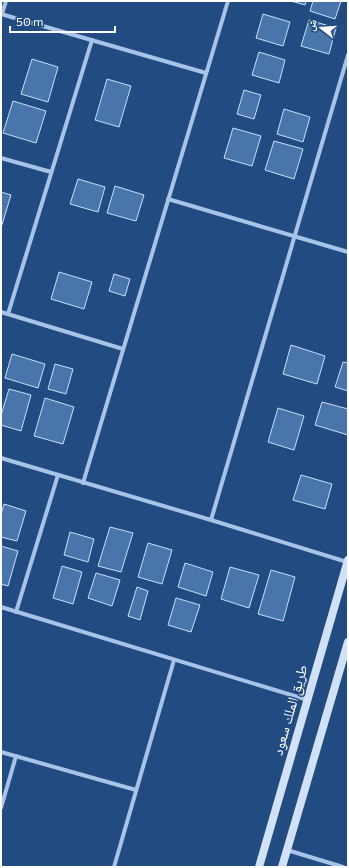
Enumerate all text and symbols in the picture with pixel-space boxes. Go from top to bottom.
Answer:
scale bar [10,8,115,34]
north arrow [301,8,341,48]
text: 50 m [16,14,44,28]
text: ش [303,17,321,33]
street label: طريق الملك سعود [268,662,313,758]

